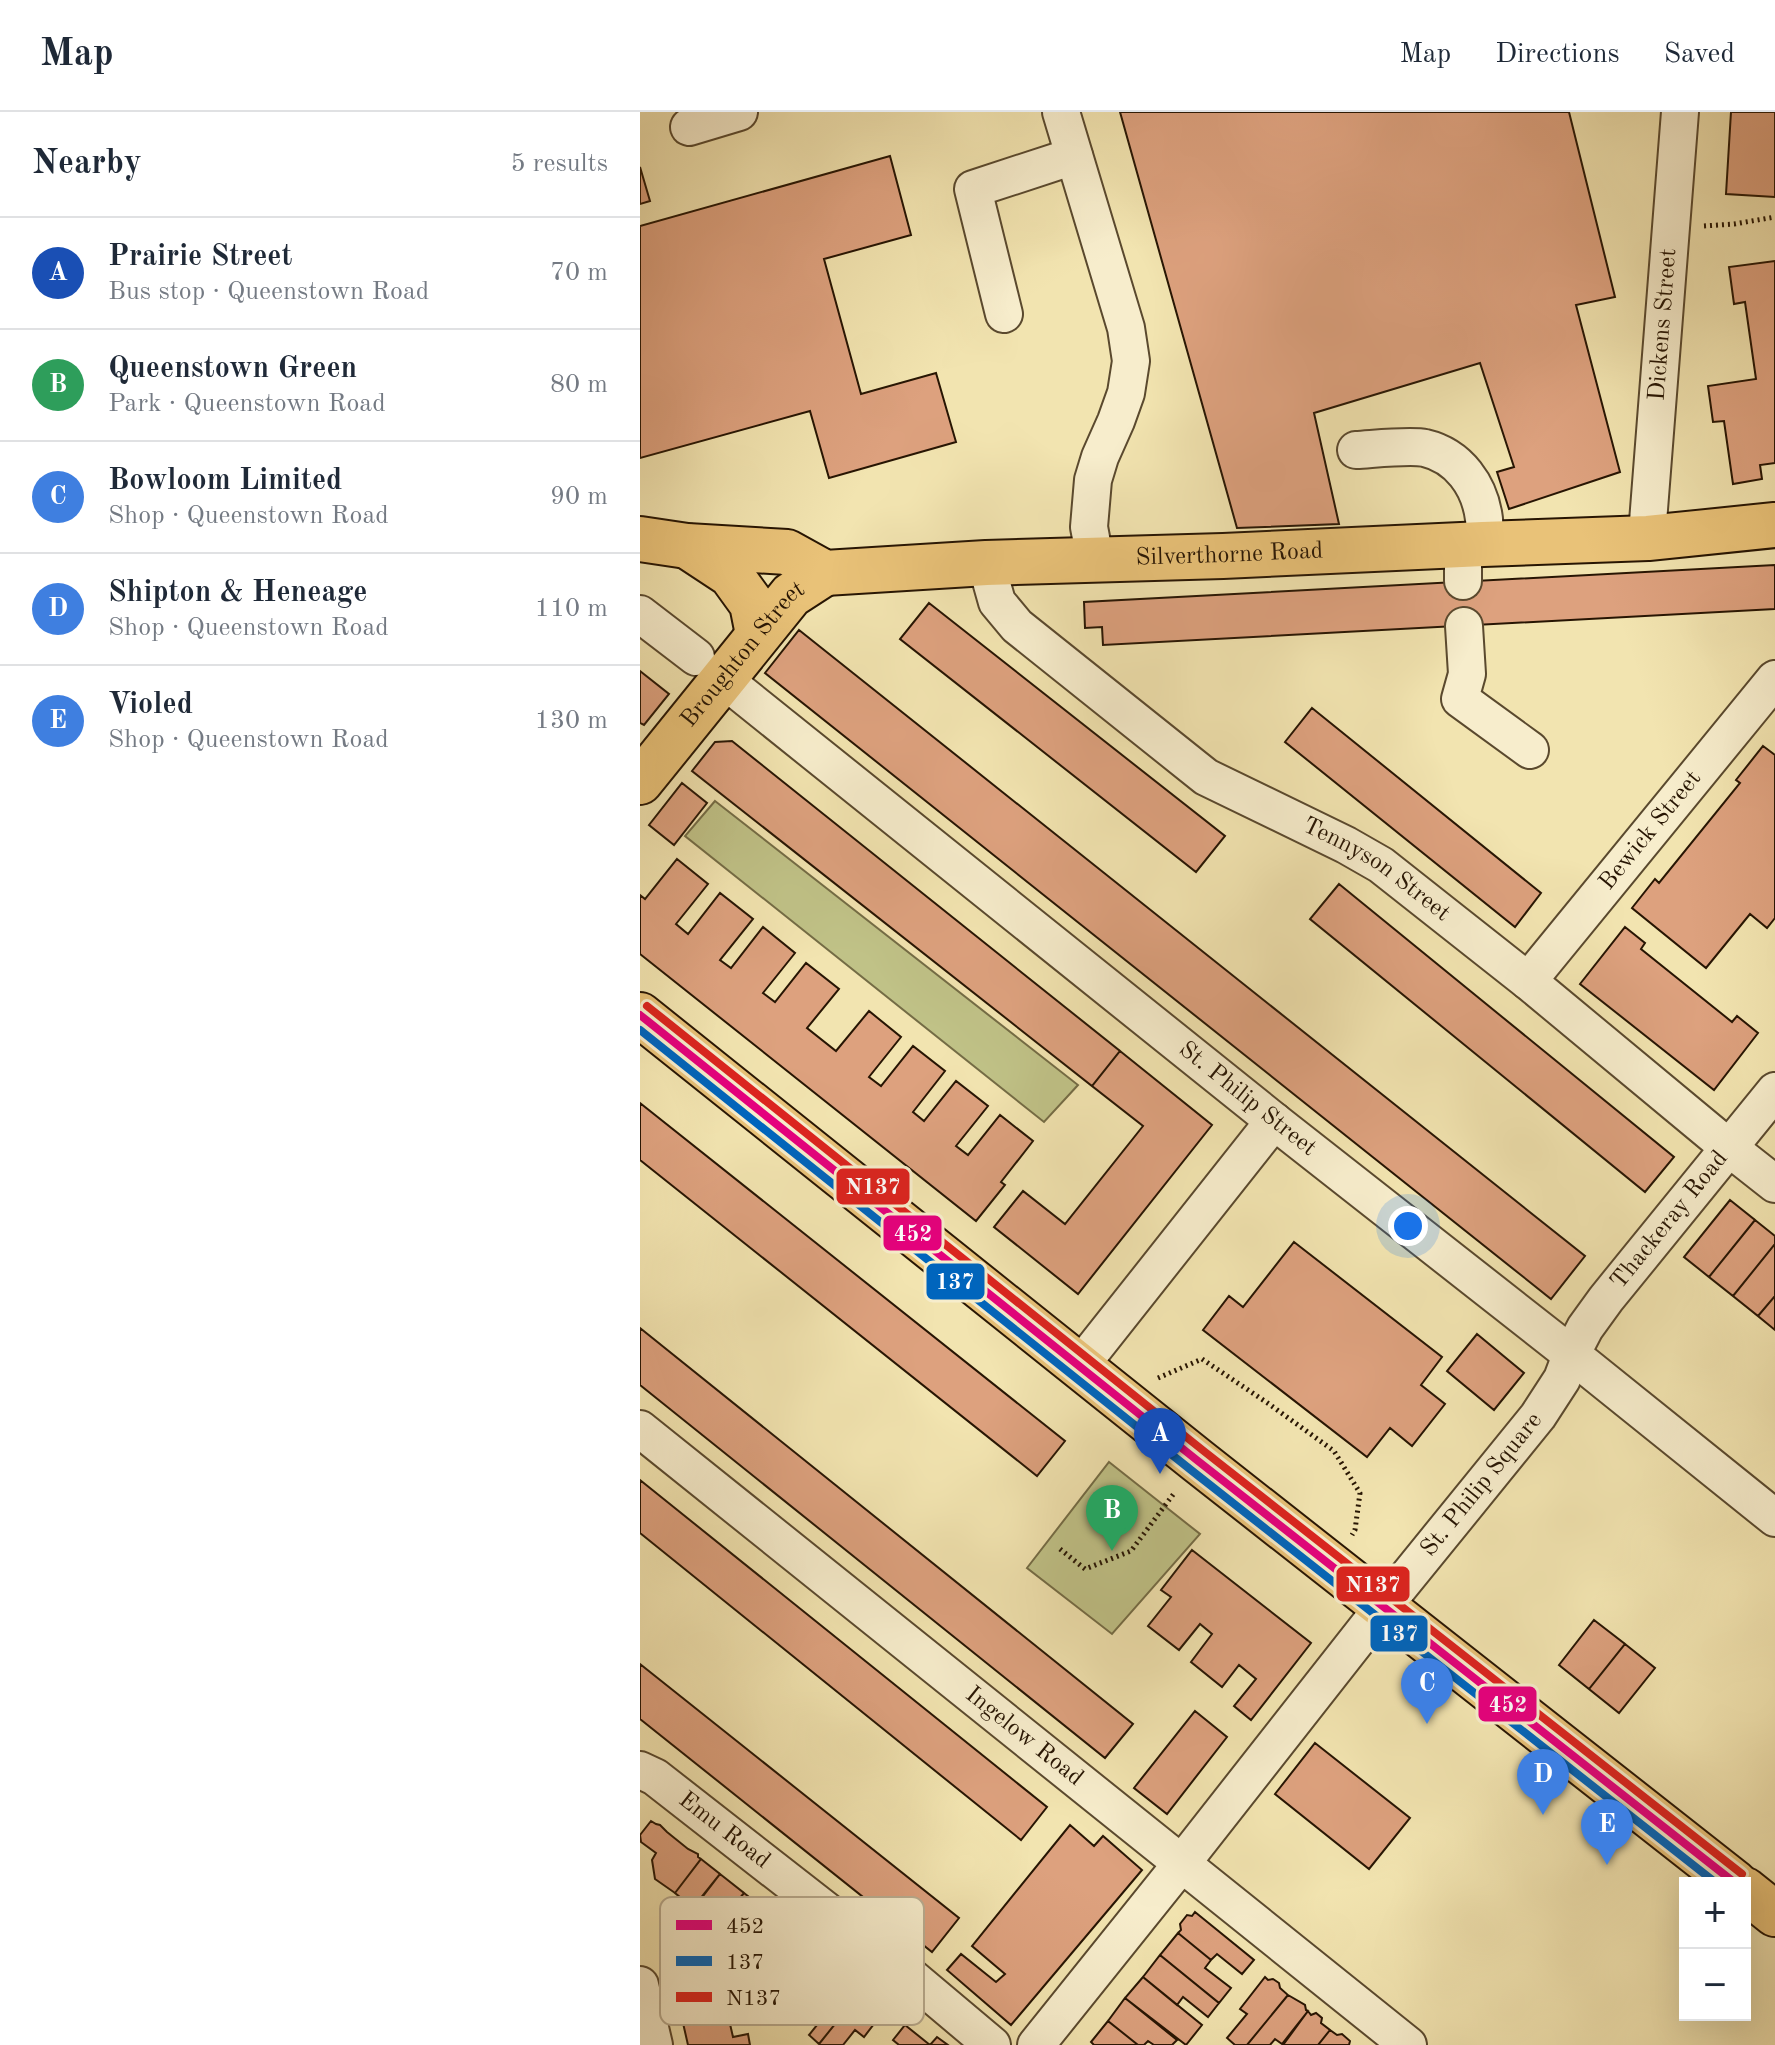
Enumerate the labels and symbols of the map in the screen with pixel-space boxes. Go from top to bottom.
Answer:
street label: Dickens Street [1645,247,1681,402]
street label: Silverthorne Road [1135,539,1324,571]
street label: Broughton Street [677,577,809,732]
street label: Bewick Street [1595,767,1706,895]
street label: Tennyson Street [1299,814,1454,926]
street label: St. Philip Street [1174,1037,1321,1161]
street label: Thackeray Road [1607,1147,1733,1294]
line badge: N137 [835,1167,911,1206]
text: N137 [845,1177,901,1199]
your location [1388,1206,1428,1246]
line badge: 452 [882,1214,943,1252]
text: 452 [894,1224,932,1246]
line badge: 137 [925,1262,986,1301]
text: 137 [936,1272,974,1294]
pin: A [1134,1408,1186,1474]
street label: St. Philip Square [1417,1409,1547,1561]
pin: B [1086,1485,1138,1551]
line badge: N137 [1335,1565,1411,1603]
text: N137 [1345,1575,1401,1597]
line badge: 137 [1369,1614,1429,1653]
text: 137 [1380,1624,1418,1646]
pin: C [1401,1658,1453,1724]
street label: Ingelow Road [960,1683,1087,1791]
line badge: 452 [1477,1685,1538,1723]
text: 452 [1489,1695,1527,1717]
pin: D [1517,1749,1569,1815]
street label: Emu Road [674,1788,774,1874]
pin: E [1581,1799,1633,1865]
legend [660,1897,924,2025]
text: 452 [726,1916,764,1938]
text: 137 [726,1952,764,1974]
text: N137 [726,1988,781,2010]

